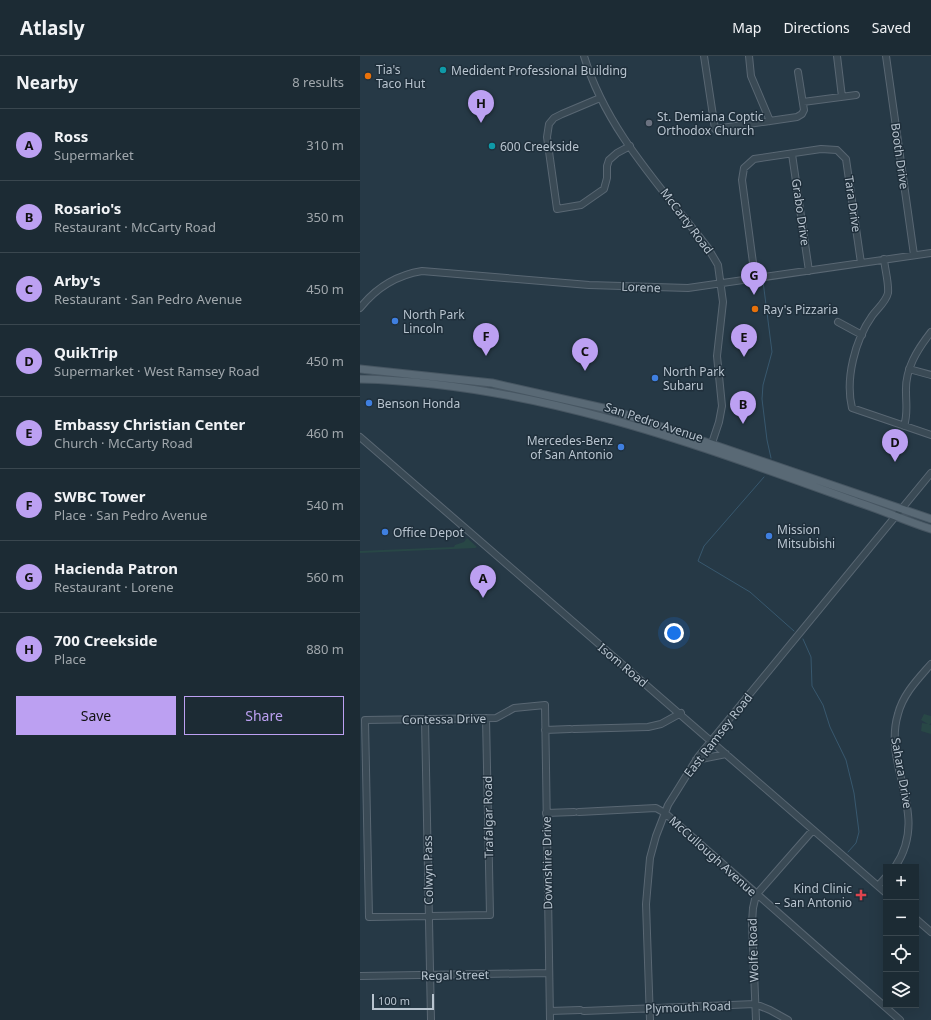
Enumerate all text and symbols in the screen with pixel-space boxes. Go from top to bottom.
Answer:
text: Atlasly [20,15,85,41]
text: Map [732,18,761,37]
text: Directions [783,18,850,37]
text: Saved [872,18,911,37]
place label: Tia's Taco Hut [376,61,426,92]
place label: Medident Professional Building [451,62,627,79]
marker: Medident Professional Building [438,65,448,75]
text: Nearby [16,71,78,94]
marker: Tia's Taco Hut [363,71,373,81]
text: 8 results [292,73,344,91]
pin: H [468,90,494,123]
place label: St. Demiana Coptic Orthodox Church [657,108,764,139]
marker: St. Demiana Coptic Orthodox Church [644,118,654,128]
street label: Booth Drive [887,122,913,191]
text: Ross [54,126,88,146]
text: A [25,136,34,154]
text: 310 m [306,136,344,154]
place label: 600 Creekside [500,138,579,155]
marker: 600 Creekside [487,141,497,151]
text: Supermarket [54,146,134,164]
street label: Tara Drive [841,175,865,233]
street label: Grabo Drive [788,177,814,247]
street label: McCarty Road [657,185,717,257]
text: Rosario's [54,198,121,218]
text: B [25,208,33,226]
text: 350 m [306,208,344,226]
text: Restaurant · McCarty Road [54,218,216,236]
pin: G [741,262,767,295]
text: Arby's [54,270,101,290]
street label: Lorene [621,278,661,296]
text: C [25,280,33,298]
text: 450 m [306,280,344,298]
text: Restaurant · San Pedro Avenue [54,290,242,308]
place label: Ray's Pizzaria [763,301,838,318]
marker: Ray's Pizzaria [750,304,760,314]
place label: North Park Lincoln [403,306,465,337]
marker: North Park Lincoln [390,316,400,326]
pin: F [473,323,499,356]
pin: E [731,324,757,357]
pin: C [572,338,598,371]
text: QuikTrip [54,342,118,362]
text: D [24,352,34,370]
text: 450 m [306,352,344,370]
text: Supermarket · West Ramsey Road [54,362,259,380]
place label: North Park Subaru [663,363,725,394]
marker: North Park Subaru [650,373,660,383]
pin: B [730,391,756,424]
place label: Benson Honda [377,395,460,412]
marker: Benson Honda [364,398,374,408]
street label: San Pedro Avenue [603,398,706,446]
text: Embassy Christian Center [54,414,245,434]
text: E [25,424,33,442]
text: 460 m [306,424,344,442]
pin: D [882,429,908,462]
place label: Mercedes-Benz of San Antonio [527,432,613,463]
text: Church · McCarty Road [54,434,193,452]
marker: Mercedes-Benz of San Antonio [616,442,626,452]
text: SWBC Tower [54,486,145,506]
text: F [25,496,33,514]
text: 540 m [306,496,344,514]
text: Place · San Pedro Avenue [54,506,207,524]
place label: Mission Mitsubishi [777,521,835,552]
place label: Office Depot [393,524,465,541]
marker: Office Depot [380,527,390,537]
marker: Mission Mitsubishi [764,531,774,541]
text: Hacienda Patron [54,558,178,578]
pin: A [470,565,496,598]
text: G [24,568,34,586]
text: 560 m [306,568,344,586]
text: Restaurant · Lorene [54,578,174,596]
your location [664,623,684,643]
text: 700 Creekside [54,630,157,650]
street label: Isom Road [594,639,652,691]
text: H [24,640,34,658]
text: 880 m [306,640,344,658]
text: Place [54,650,86,668]
street label: East Ramsey Road [680,689,756,781]
button: Save [16,696,176,735]
button: Share [184,696,344,735]
street label: Contessa Drive [402,710,487,728]
street label: Sahara Drive [887,736,917,810]
street label: Trafalgar Road [479,776,497,858]
street label: McCullough Avenue [665,812,761,900]
street label: Downshire Drive [538,816,556,910]
street label: Colwyn Pass [419,835,437,905]
map controls [883,864,919,1008]
button: + [883,864,919,900]
place label: Kind Clinic – San Antonio [775,880,852,911]
marker: Kind Clinic – San Antonio [855,889,867,901]
button: − [883,900,919,936]
street label: Wolfe Road [743,918,763,982]
button: locate [883,936,919,972]
street label: Regal Street [421,966,490,984]
button: layers [883,972,919,1008]
scale bar [372,992,434,1011]
text: 100 m [378,993,410,1008]
street label: Plymouth Road [645,997,731,1017]

